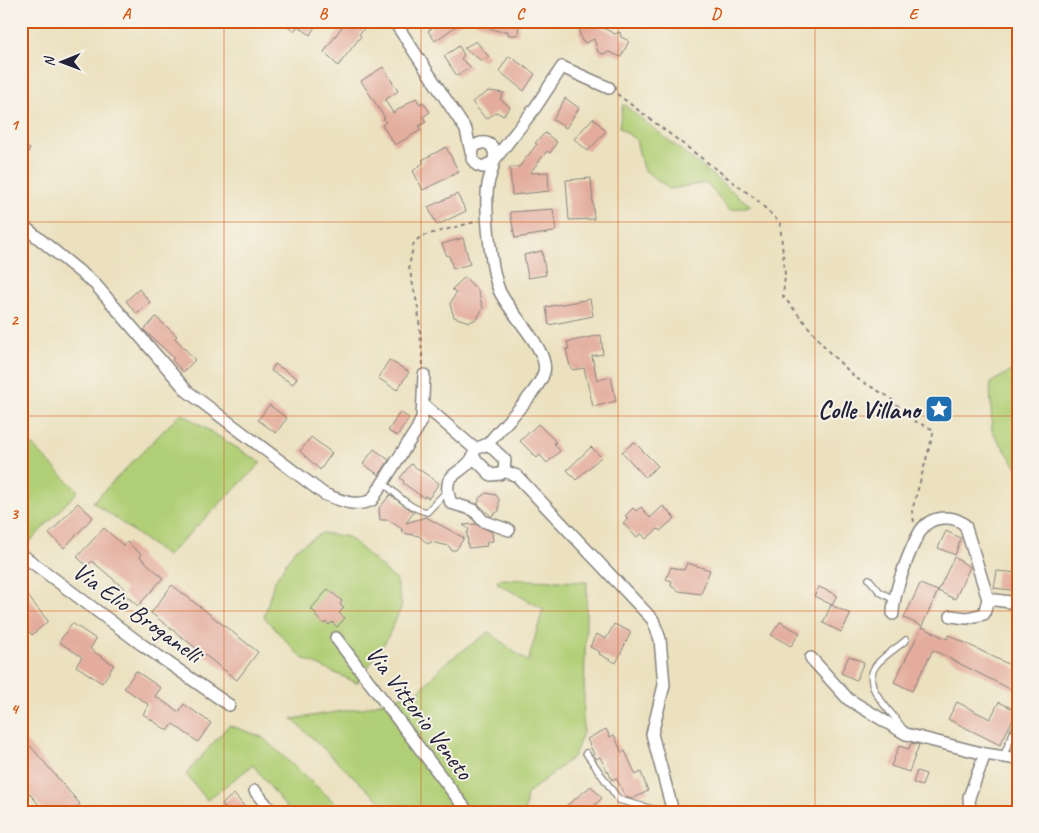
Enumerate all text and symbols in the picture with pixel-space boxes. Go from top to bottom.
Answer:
text: A [122,4,132,24]
text: B [319,4,329,24]
text: C [516,4,526,24]
text: D [711,4,722,24]
text: E [909,4,920,24]
north arrow [38,38,88,88]
text: N [41,55,58,67]
text: 1 [10,115,19,135]
text: 2 [10,310,19,330]
place label: Colle Villano [818,394,923,426]
place icon: Colle Villano [924,394,954,424]
text: 3 [10,504,19,524]
street label: Via Elio Broganelli [66,555,211,673]
street label: Via Vittorio Veneto [358,639,481,787]
text: 4 [10,699,19,719]

